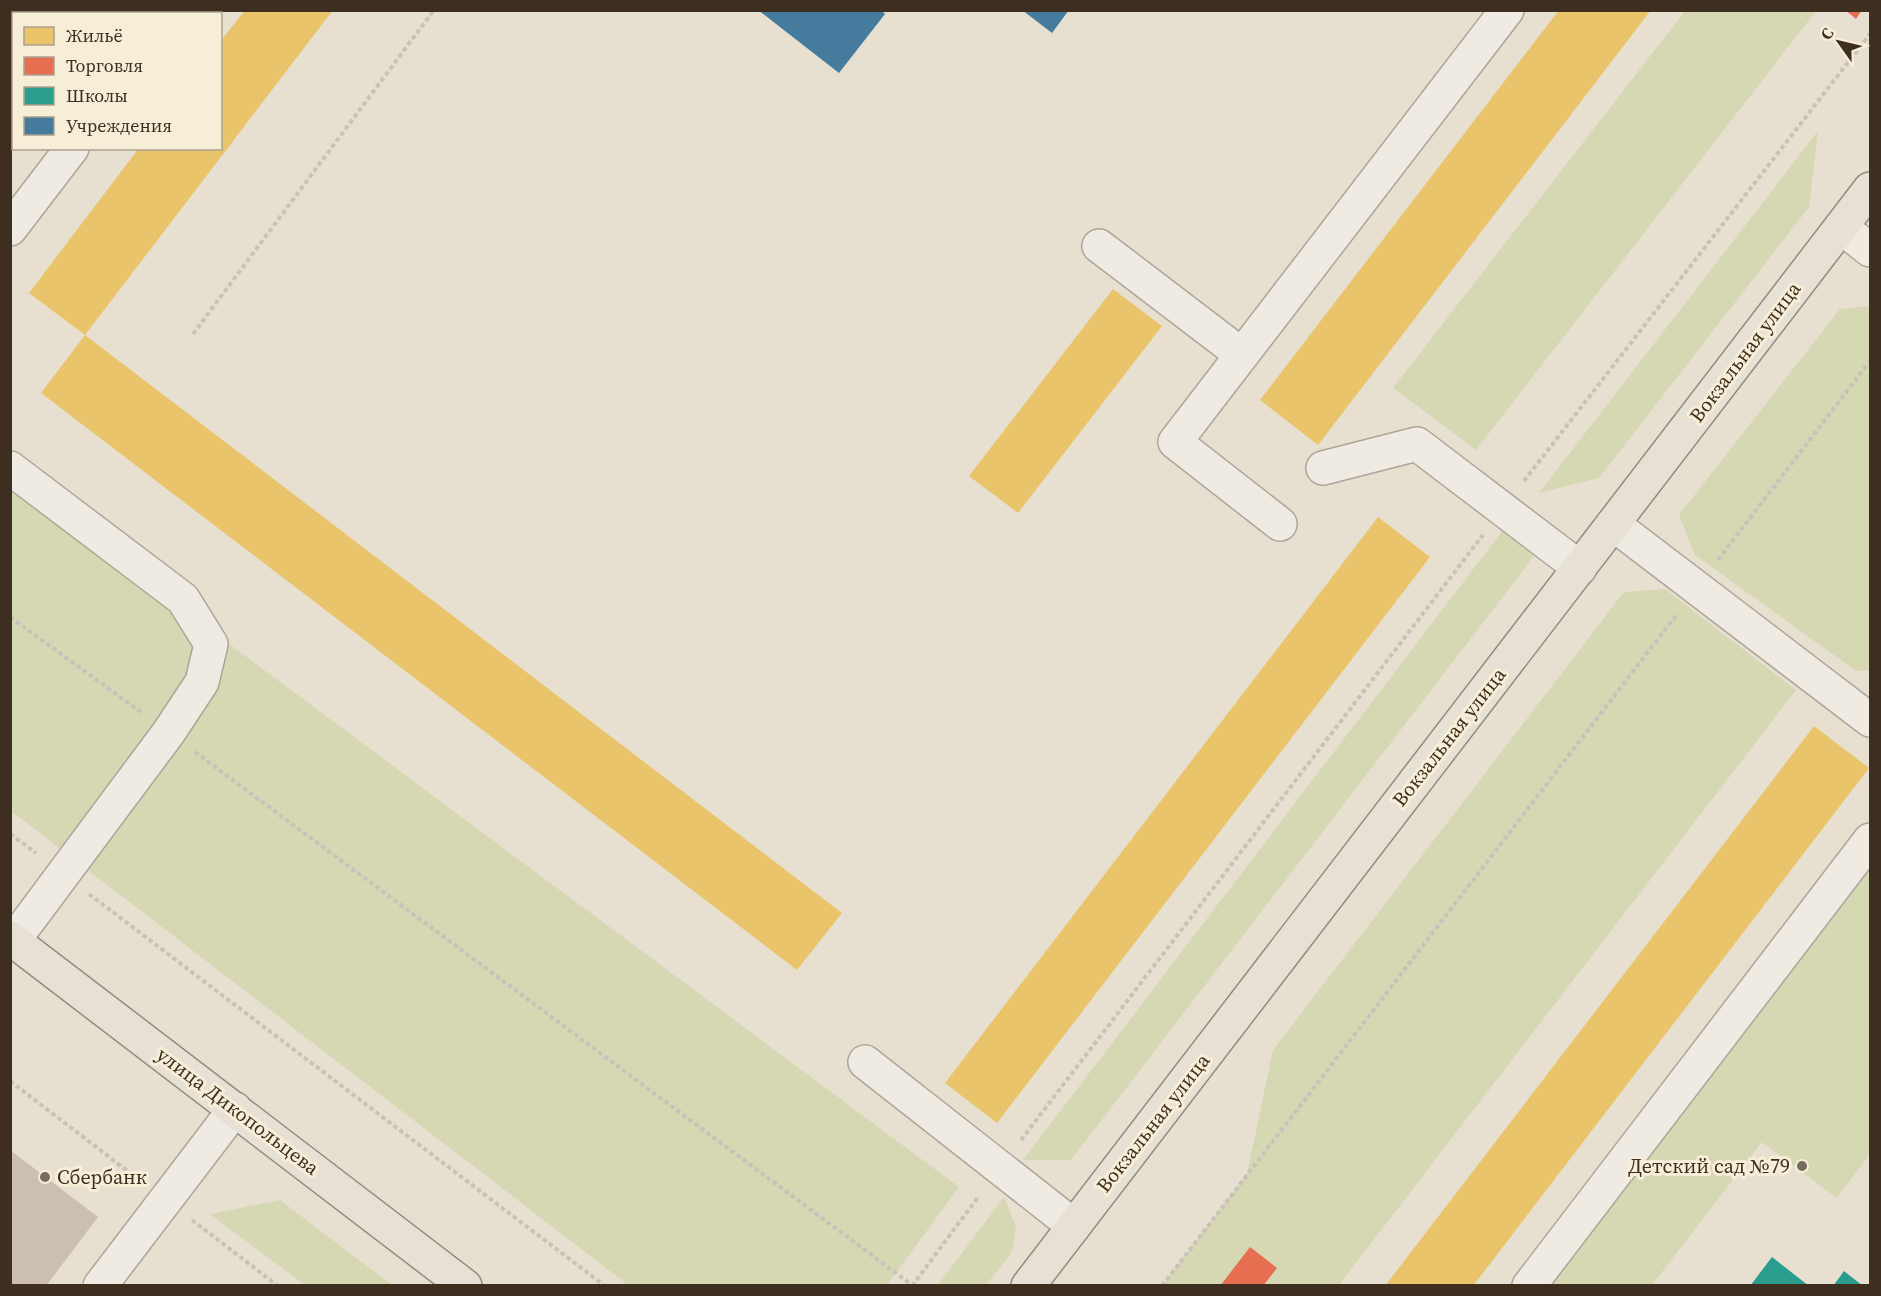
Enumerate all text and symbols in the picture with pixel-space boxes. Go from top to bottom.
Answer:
legend [12,12,222,150]
north arrow [1809,12,1869,72]
text: Жильё [66,23,123,48]
text: С [1815,23,1838,44]
text: Торговля [66,53,143,78]
text: Школы [66,83,128,108]
text: Учреждения [66,113,172,138]
street label: Вокзальная улица [1683,275,1808,428]
street label: Вокзальная улица [1386,661,1513,812]
street label: улица Дикопольцева [151,1041,326,1182]
street label: Вокзальная улица [1090,1047,1217,1198]
place label: Детский сад №79 [1628,1152,1790,1180]
marker: Детский сад №79 [1795,1159,1809,1173]
place label: Сбербанк [57,1163,147,1191]
marker: Сбербанк [38,1170,52,1184]

